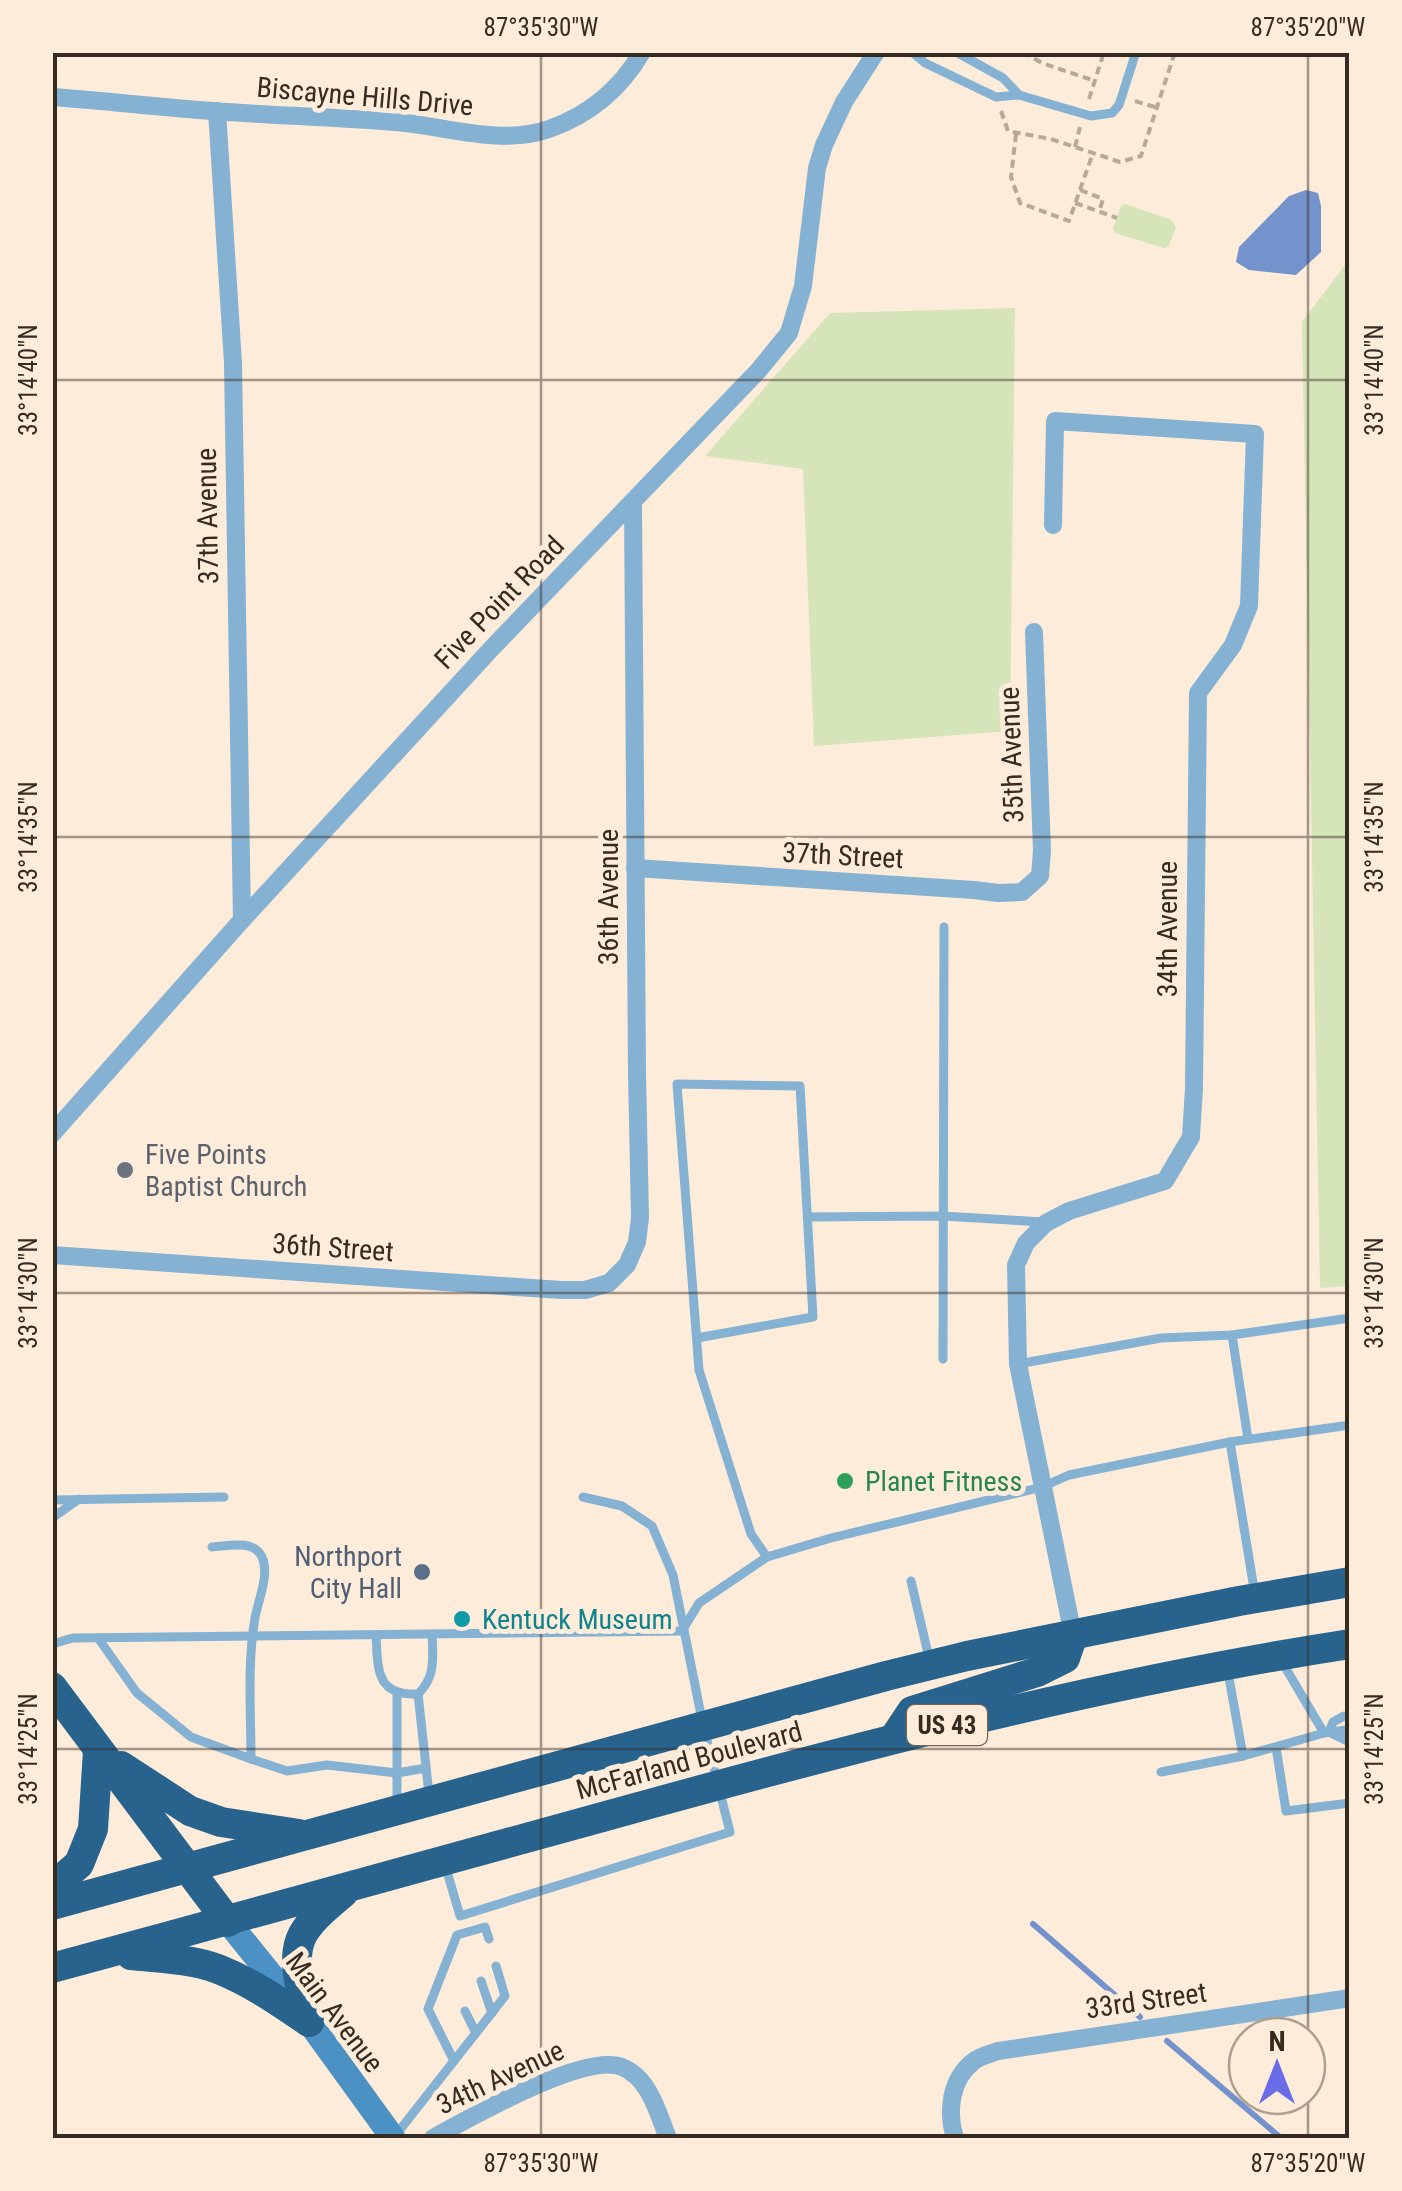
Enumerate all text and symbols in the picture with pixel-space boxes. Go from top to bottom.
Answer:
text: 87°35'30"W [484,13,598,42]
text: 87°35'20"W [1251,13,1365,42]
street label: Biscayne Hills Drive [255,71,475,122]
text: 33°14'40"N [14,324,43,436]
text: 33°14'40"N [1360,324,1389,436]
street label: 37th Avenue [190,447,225,585]
street label: Five Point Road [428,529,571,676]
street label: 35th Avenue [993,686,1030,824]
text: 33°14'35"N [14,781,43,893]
text: 33°14'35"N [1360,781,1389,893]
street label: 36th Avenue [592,829,625,965]
street label: 37th Street [781,836,905,875]
street label: 34th Avenue [1151,861,1184,997]
place label: Five Points Baptist Church [145,1138,307,1203]
marker: Five Points Baptist Church [114,1159,136,1181]
street label: 36th Street [271,1227,395,1268]
text: 33°14'30"N [14,1237,43,1349]
text: 33°14'30"N [1360,1237,1389,1349]
place label: Planet Fitness [865,1465,1022,1498]
marker: Planet Fitness [834,1470,856,1492]
place label: Northport City Hall [294,1540,402,1605]
marker: Northport City Hall [411,1561,433,1583]
place label: Kentuck Museum [482,1603,673,1636]
marker: Kentuck Museum [451,1608,473,1630]
text: 33°14'25"N [14,1693,43,1805]
text: 33°14'25"N [1360,1693,1389,1805]
road number: US 43 [907,1705,987,1745]
street label: McFarland Boulevard [573,1714,806,1806]
street label: Main Avenue [279,1946,390,2079]
street label: 33rd Street [1083,1976,1209,2025]
north arrow [1227,2016,1327,2116]
text: N [1268,2025,1286,2058]
street label: 34th Avenue [431,2034,569,2121]
text: 87°35'30"W [484,2149,598,2178]
text: 87°35'20"W [1251,2149,1365,2178]

